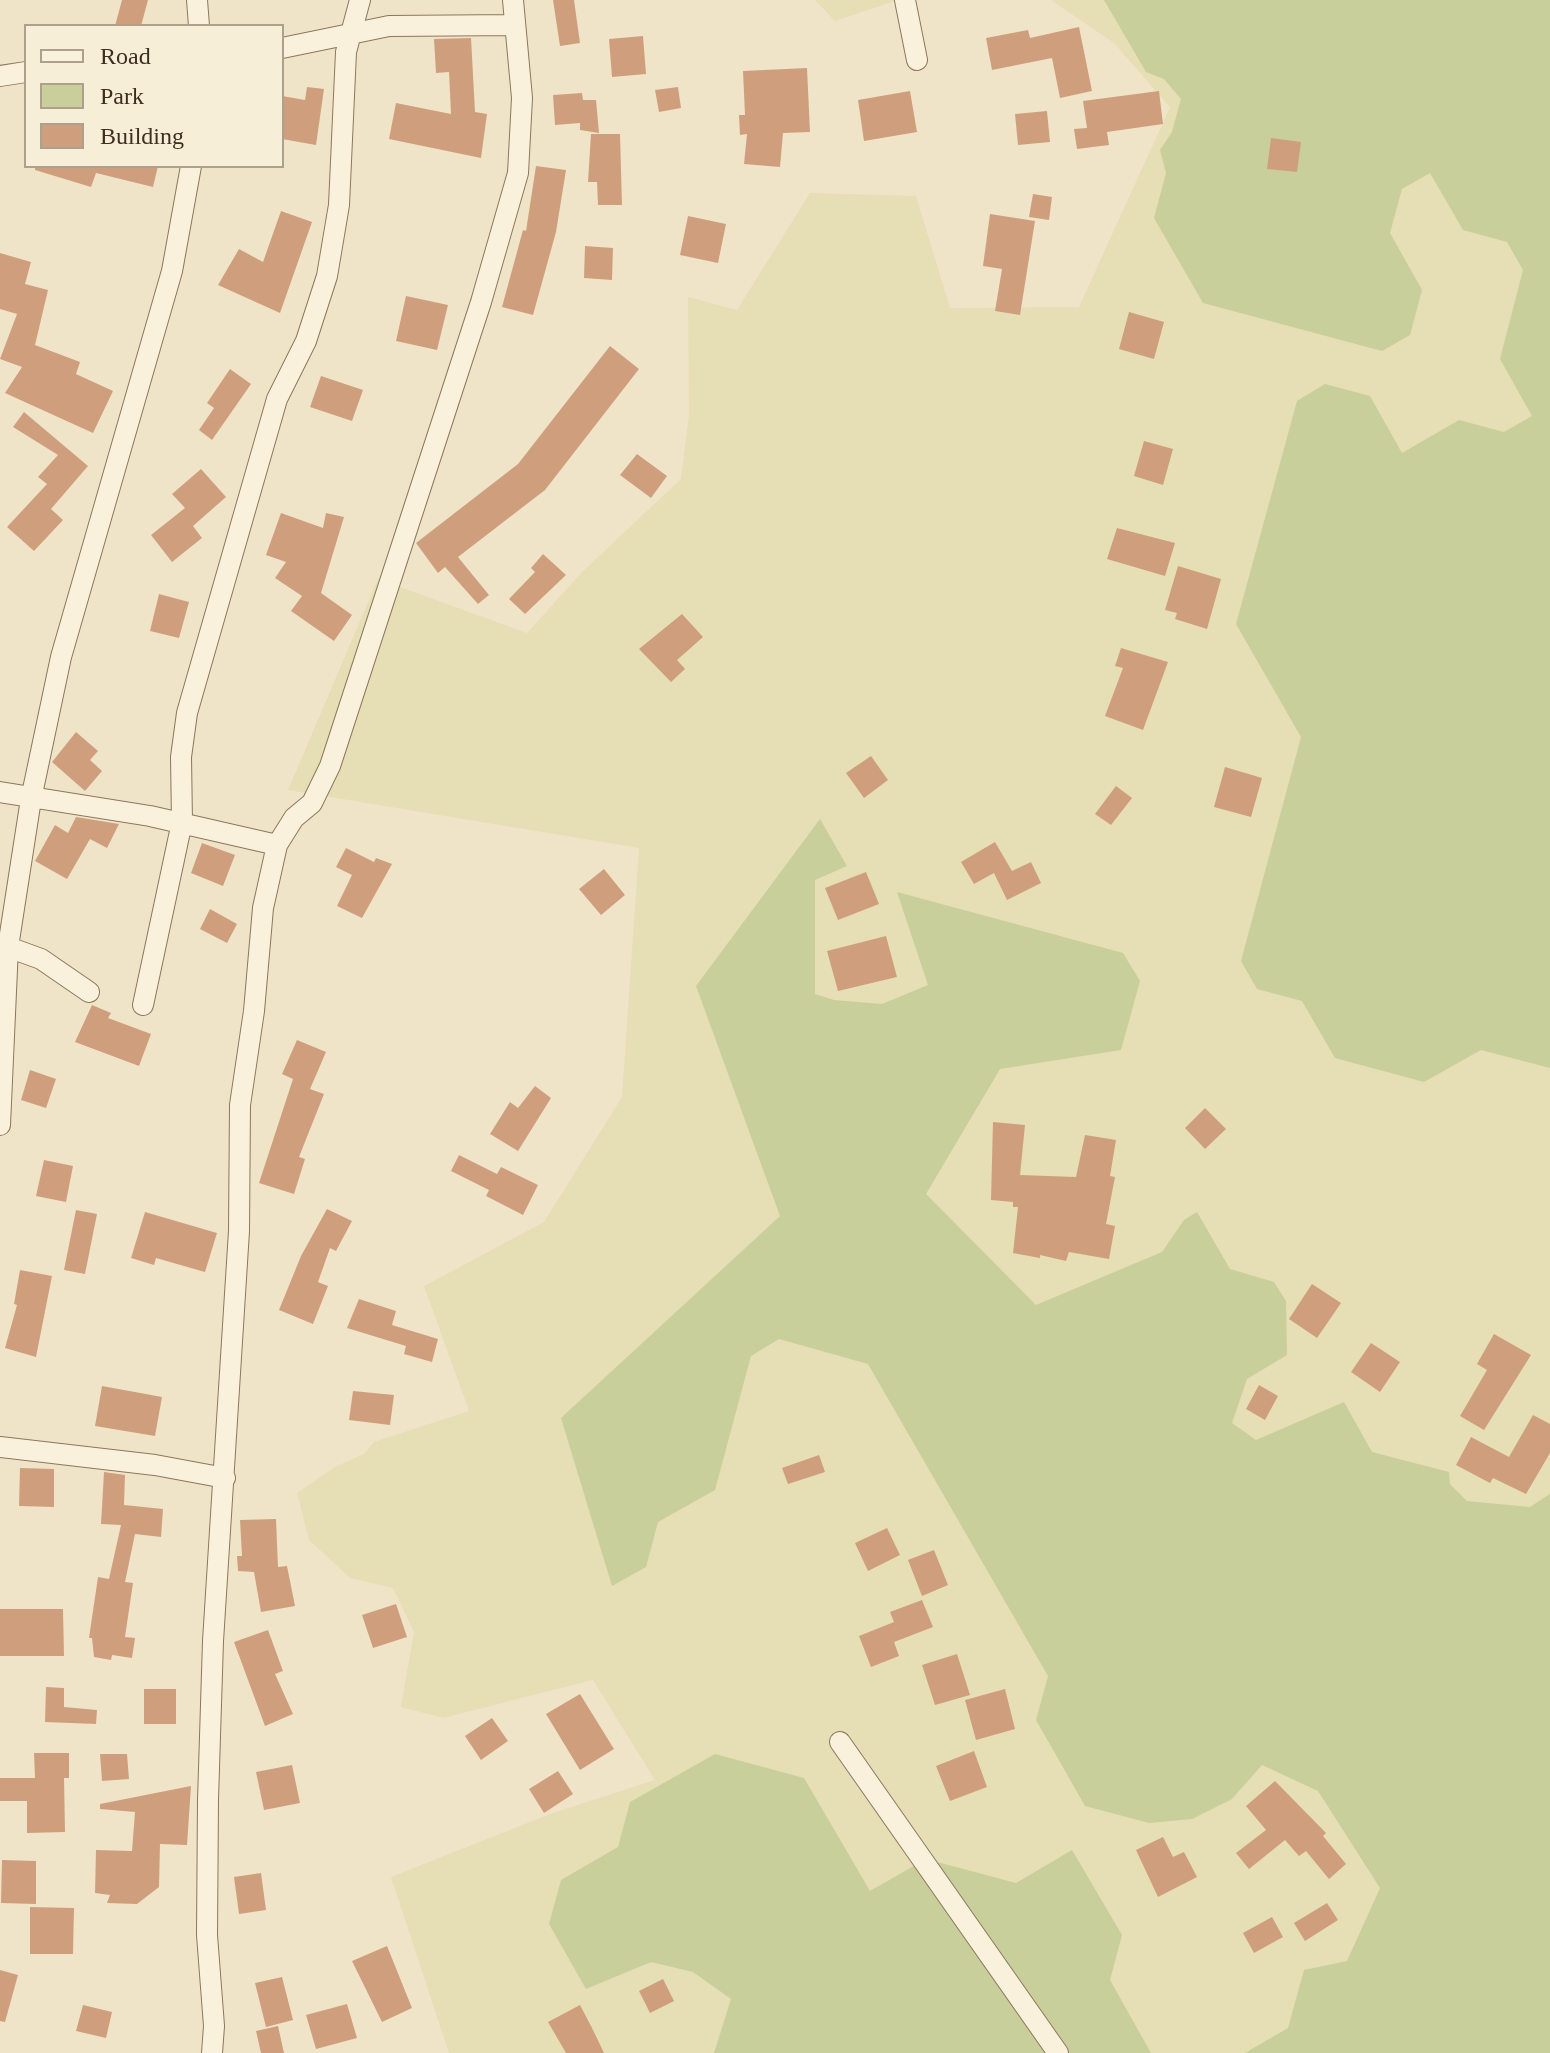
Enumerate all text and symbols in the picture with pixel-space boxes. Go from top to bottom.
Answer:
legend [24,24,284,168]
text: Road [100,43,151,69]
text: Park [100,83,144,109]
text: Building [100,123,184,149]

